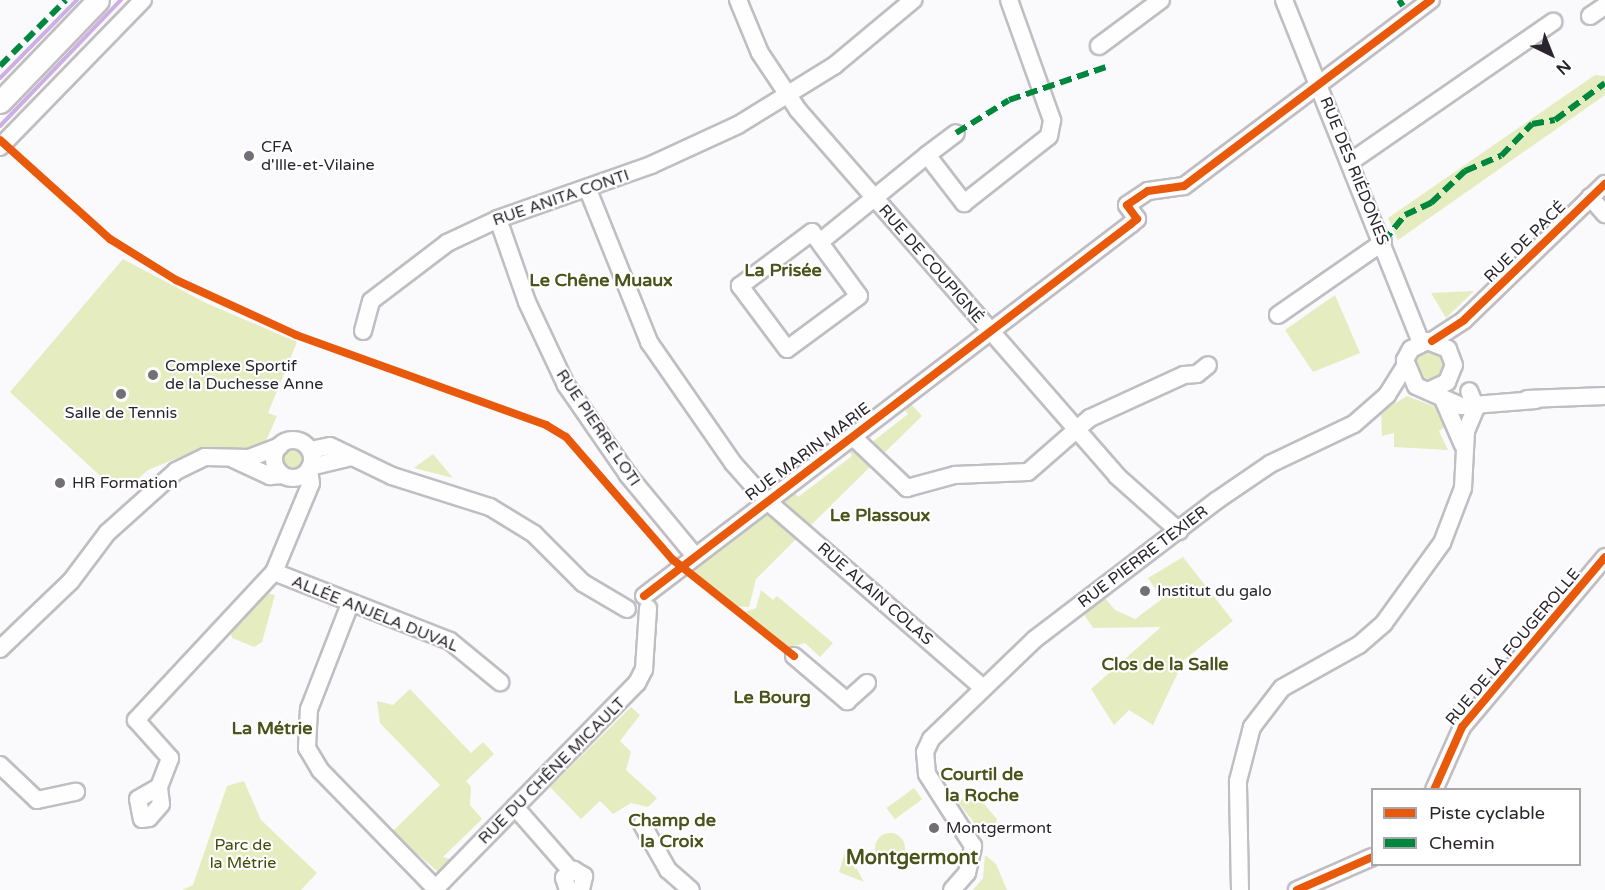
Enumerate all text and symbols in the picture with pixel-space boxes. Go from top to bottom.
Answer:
north arrow [1521,24,1581,84]
text: N [1552,55,1575,79]
street label: RUE DES RIÉDONES [1315,94,1393,248]
place label: CFA d'Ille-et-Vilaine [261,137,374,175]
marker: CFA d'Ille-et-Vilaine [242,149,256,163]
street label: RUE ANITA CONTI [490,166,632,230]
street label: RUE DE PACÉ [1480,197,1570,287]
street label: RUE DE COUPIGNÉ [874,201,988,327]
district label: La Prisée [744,259,822,281]
district label: Le Chêne Muaux [529,269,673,291]
place label: Complexe Sportif de la Duchesse Anne [165,356,323,394]
street label: RUE PIERRE LOTI [552,366,644,490]
marker: Complexe Sportif de la Duchesse Anne [146,368,160,382]
marker: Salle de Tennis [114,387,128,401]
street label: RUE MARIN MARIE [742,399,874,505]
place label: Salle de Tennis [65,403,177,423]
place label: HR Formation [72,473,178,493]
marker: HR Formation [53,476,67,490]
street label: RUE PIERRE TEXIER [1074,502,1212,612]
district label: Le Plassoux [830,504,930,526]
street label: RUE ALAIN COLAS [813,539,937,649]
street label: RUE DE LA FOUGEROLLE [1442,565,1584,729]
street label: ALLÉE ANJELA DUVAL [289,572,461,656]
place label: Institut du galo [1157,581,1272,601]
marker: Institut du galo [1138,584,1152,598]
district label: Clos de la Salle [1101,653,1229,675]
district label: Le Bourg [733,686,811,708]
street label: RUE DU CHÊNE MICAULT [475,694,629,848]
district label: La Métrie [232,717,312,739]
district label: Courtil de la Roche [940,764,1024,806]
legend [1371,788,1581,866]
text: Piste cyclable [1429,802,1545,824]
district label: Champ de la Croix [628,810,716,852]
place label: Montgermont [946,818,1052,838]
marker: Montgermont [927,821,941,835]
text: Chemin [1429,832,1495,854]
park label: Parc de la Métrie [210,835,276,873]
district label: Montgermont [846,846,978,870]

